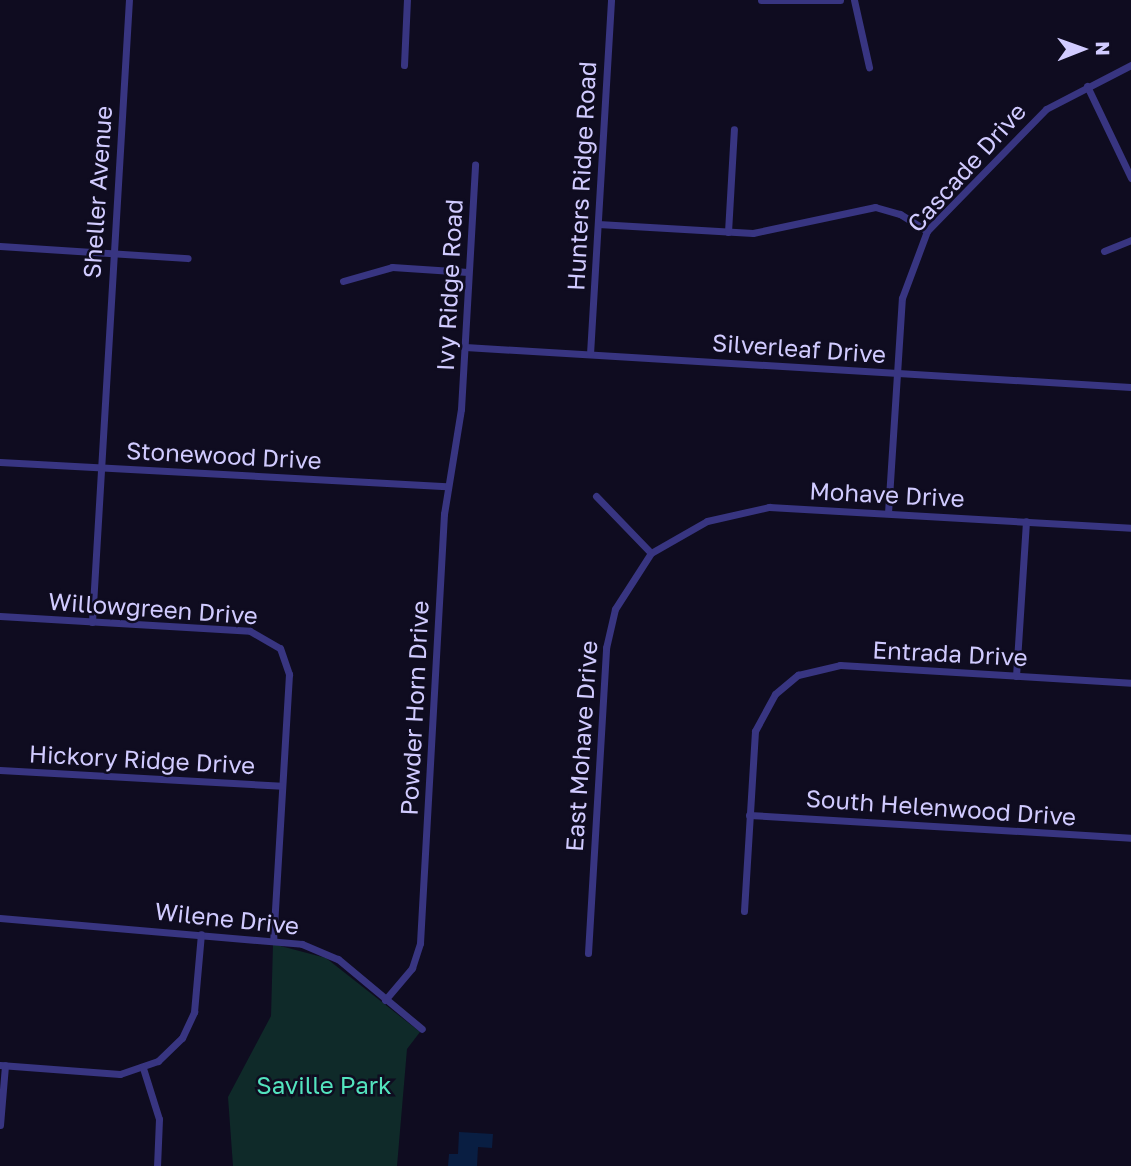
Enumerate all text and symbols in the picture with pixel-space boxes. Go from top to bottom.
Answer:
north arrow [1047,14,1117,84]
text: N [1092,41,1115,56]
street label: Hunters Ridge Road [561,60,601,292]
street label: Cascade Drive [901,97,1031,237]
street label: Sheller Avenue [77,105,117,279]
street label: Ivy Ridge Road [430,198,468,372]
street label: Silverleaf Drive [711,328,887,368]
street label: Stonewood Drive [126,436,322,474]
street label: Mohave Drive [809,476,965,512]
street label: Willowgreen Drive [47,586,259,630]
street label: Powder Horn Drive [394,600,434,816]
street label: Entrada Drive [872,635,1028,671]
street label: East Mohave Drive [559,639,603,853]
street label: Hickory Ridge Drive [28,739,256,779]
street label: South Helenwood Drive [805,783,1077,831]
street label: Wilene Drive [153,896,301,940]
park label: Saville Park [256,1071,392,1099]

